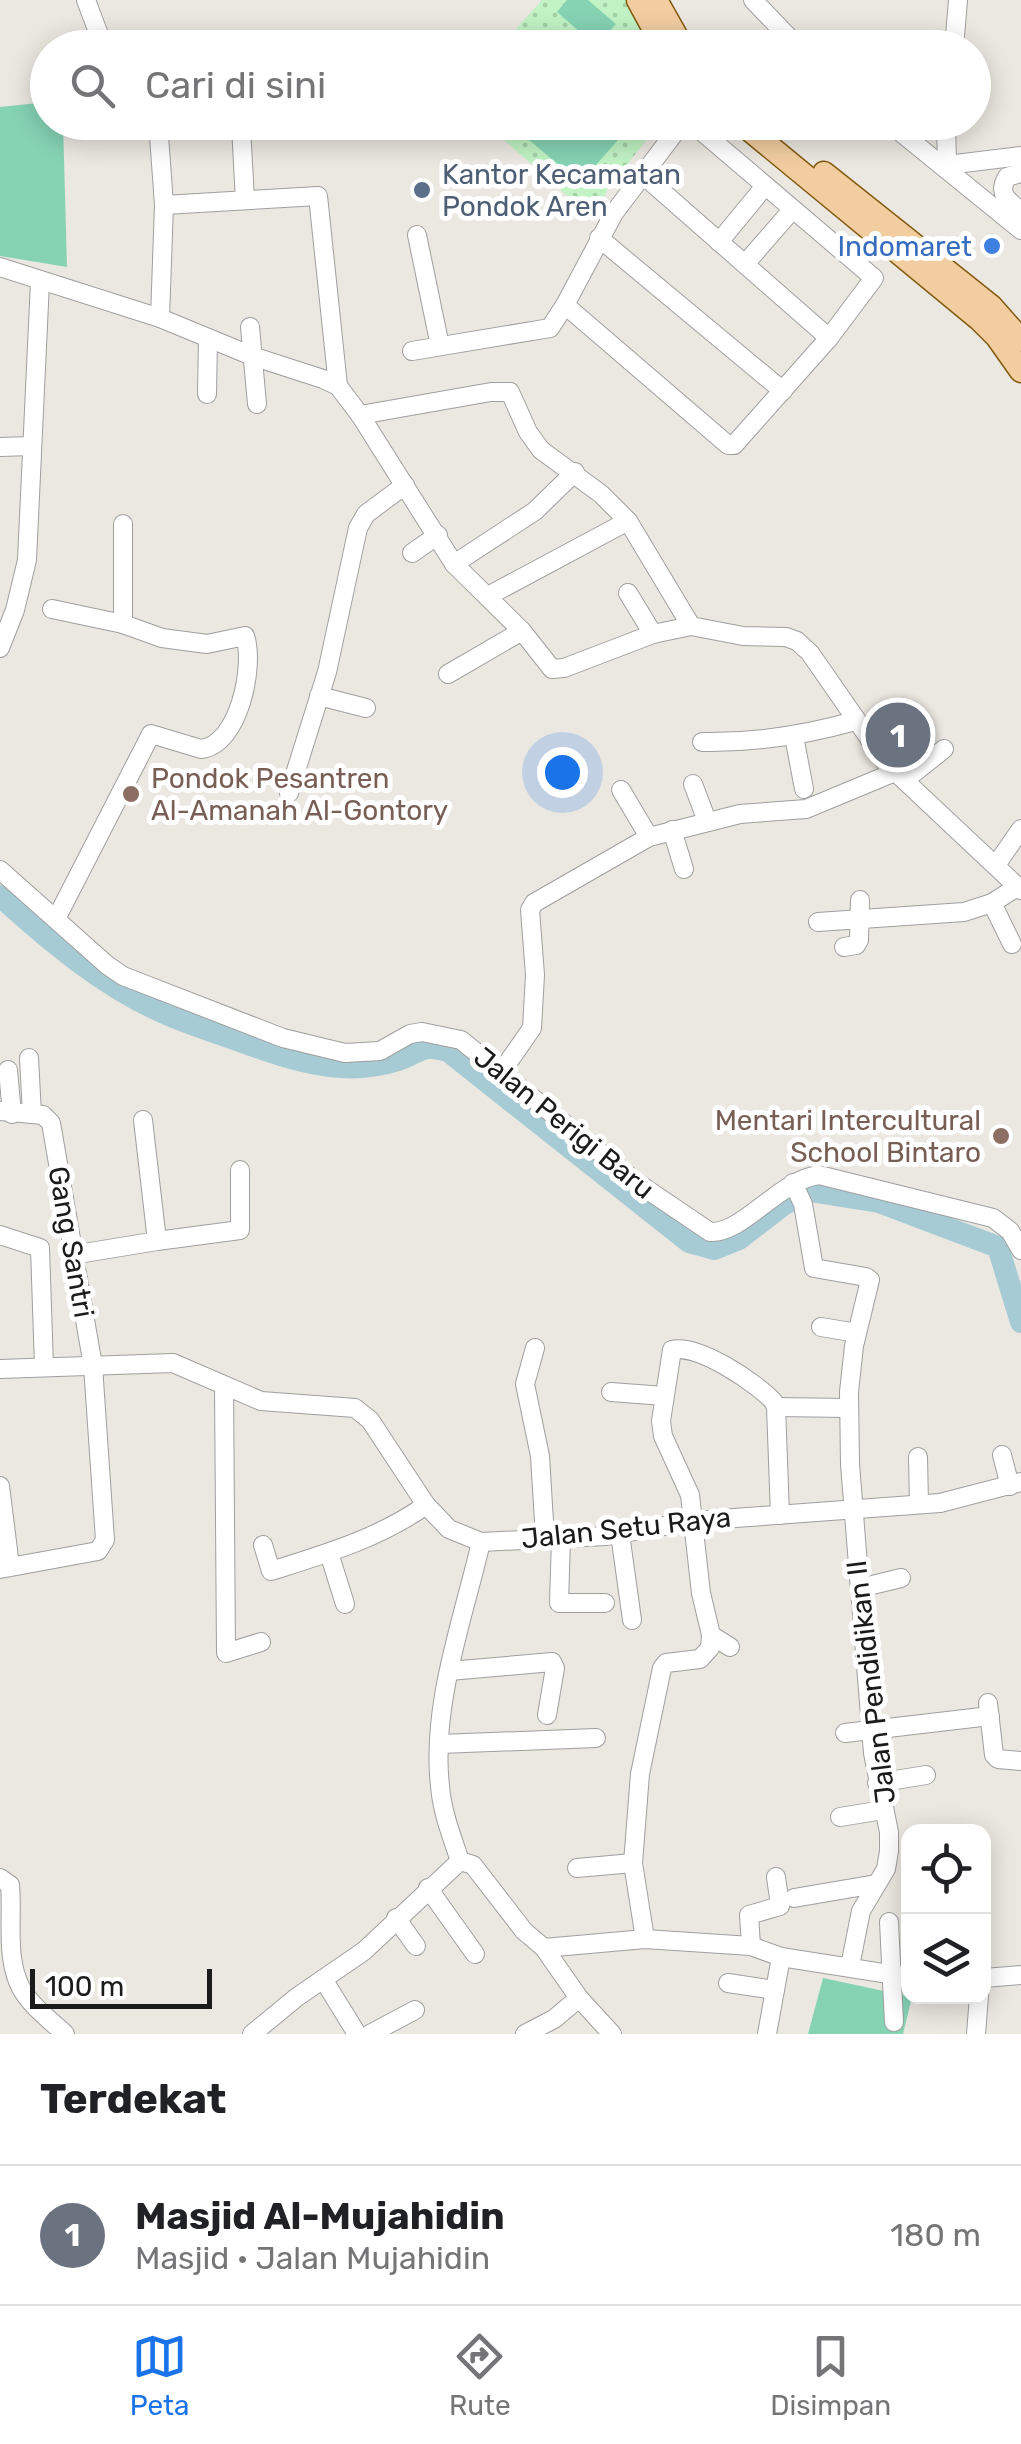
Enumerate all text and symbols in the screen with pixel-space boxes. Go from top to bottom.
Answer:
search box [30,30,991,140]
icon: search [65,58,120,113]
text: Cari di sini [145,62,326,108]
place label: Kantor Kecamatan Pondok Aren [442,158,681,223]
marker: Kantor Kecamatan Pondok Aren [411,179,433,201]
place label: Indomaret [837,230,972,263]
marker: Indomaret [981,235,1003,257]
pin: 1 [866,698,930,772]
your location [537,747,588,798]
place label: Pondok Pesantren Al-Amanah Al-Gontory [151,762,448,827]
marker: Pondok Pesantren Al-Amanah Al-Gontory [120,783,142,805]
street label: Jalan Perigi Baru [467,1040,661,1206]
place label: Mentari Intercultural School Bintaro [715,1104,981,1169]
marker: Mentari Intercultural School Bintaro [990,1125,1012,1147]
street label: Gang Santri [41,1164,101,1320]
street label: Jalan Setu Raya [520,1501,732,1555]
street label: Jalan Pendidikan II [840,1558,902,1806]
map controls [901,1824,991,2004]
button: locate [901,1824,991,1914]
button: layers [901,1914,991,2004]
scale bar [30,1964,212,2008]
text: 100 m [45,1970,124,2003]
text: Terdekat [40,2074,226,2124]
text: Masjid Al-Mujahidin [135,2193,505,2239]
text: 1 [65,2216,80,2254]
text: 180 m [890,2216,981,2254]
text: Masjid · Jalan Mujahidin [135,2239,490,2277]
tab: Peta [130,2329,189,2422]
tab: Rute [449,2329,511,2422]
tab: Disimpan [770,2329,891,2422]

